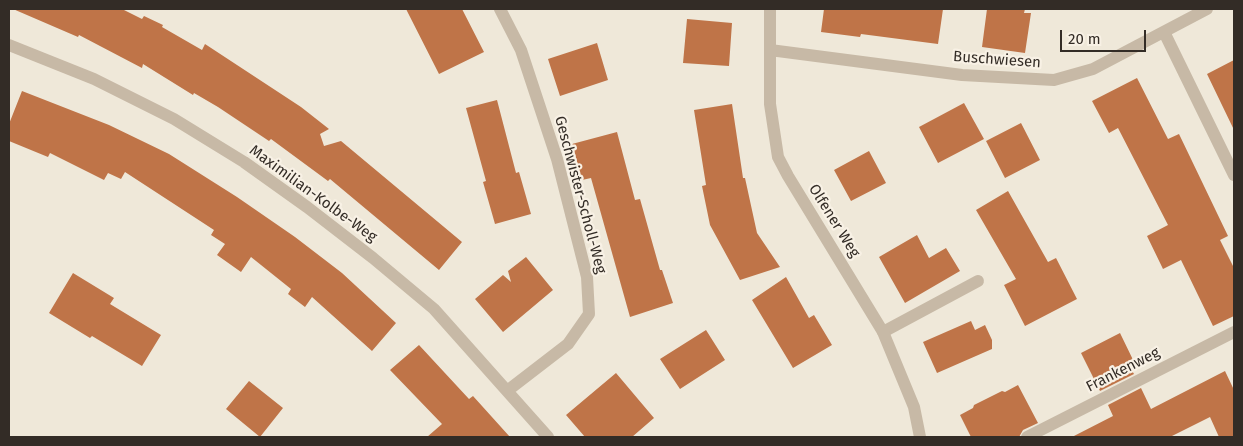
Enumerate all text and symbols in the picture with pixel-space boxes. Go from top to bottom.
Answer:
scale bar [1063,20,1149,52]
text: 20 m [1068,30,1101,48]
street label: Buschwiesen [953,48,1041,72]
street label: Geschwister-Scholl-Weg [550,114,610,276]
street label: Maximilian-Kolbe-Weg [246,142,380,246]
street label: Olfener Weg [804,181,864,261]
street label: Frankenweg [1083,344,1163,396]

